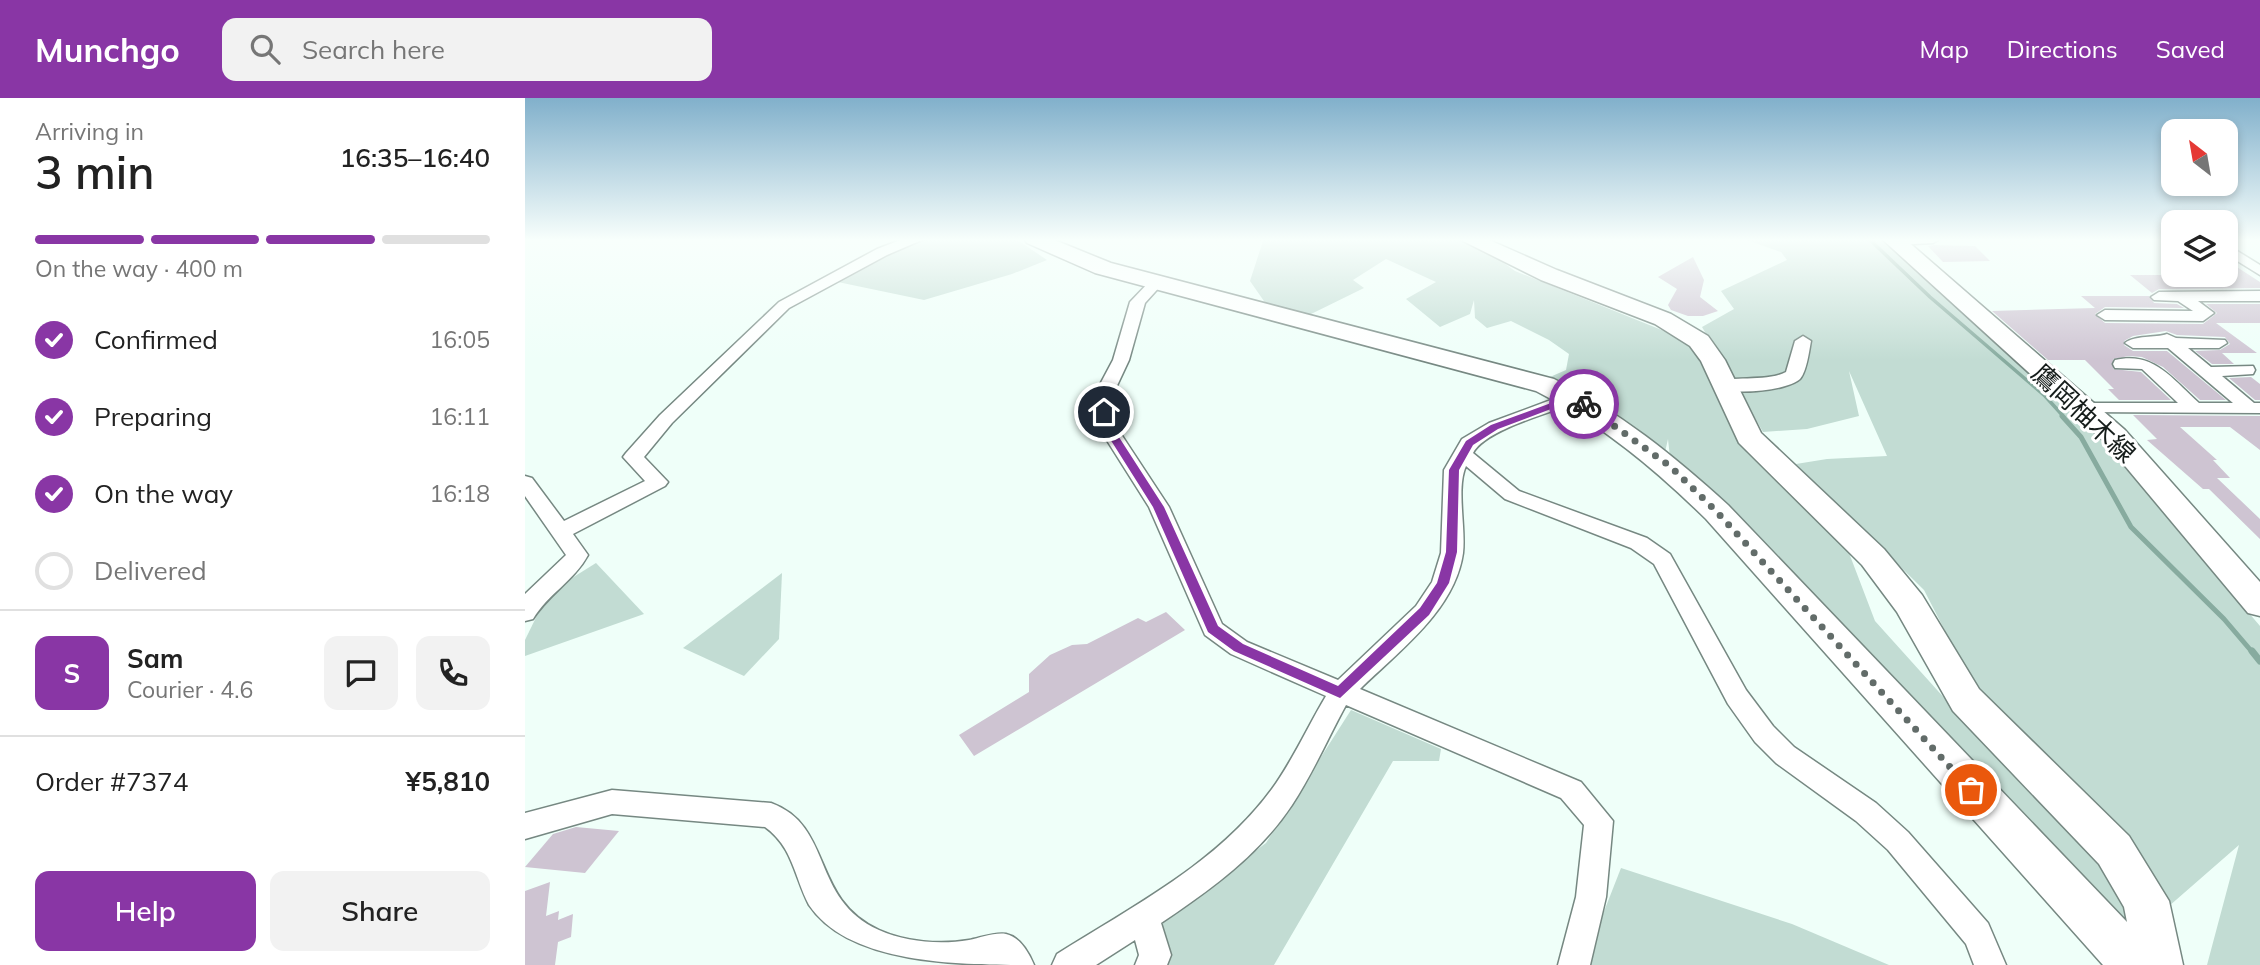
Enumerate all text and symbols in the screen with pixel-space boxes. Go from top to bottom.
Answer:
search box [222,18,712,81]
text: Munchgo [35,29,180,70]
icon: search [246,30,284,68]
text: Search here [302,33,445,66]
text: Map [1919,34,1969,64]
text: Directions [2007,34,2118,64]
text: Saved [2156,34,2225,64]
text: Arriving in [35,117,144,146]
north arrow [2161,119,2238,196]
map controls [2161,119,2238,287]
text: 16:35–16:40 [340,141,490,174]
text: 3 min [35,143,154,201]
button: layers [2161,210,2238,287]
text: On the way · 400 m [35,254,243,283]
icon: check [35,321,73,359]
text: Confirmed [94,323,218,356]
text: 16:05 [430,325,490,354]
street label: 鷹岡柚木線 [2025,357,2143,469]
courier [1549,369,1619,439]
pin [1074,382,1134,442]
icon: bike [1565,385,1603,423]
icon: home [1085,393,1123,431]
icon: check [35,398,73,436]
text: Preparing [94,400,212,433]
text: 16:11 [430,402,490,431]
icon: check [35,475,73,513]
text: On the way [94,477,233,510]
text: 16:18 [430,479,490,508]
text: Delivered [94,554,207,587]
button: chat [324,636,398,710]
button: phone [416,636,490,710]
text: Sam [127,642,183,675]
text: S [64,657,80,690]
text: Courier · 4.6 [127,675,253,704]
pin [1941,760,2001,820]
text: Order #7374 [35,765,188,798]
text: ¥5,810 [406,765,490,798]
icon: bag [1952,771,1990,809]
button: Help [35,871,256,951]
button: Share [270,871,490,951]

